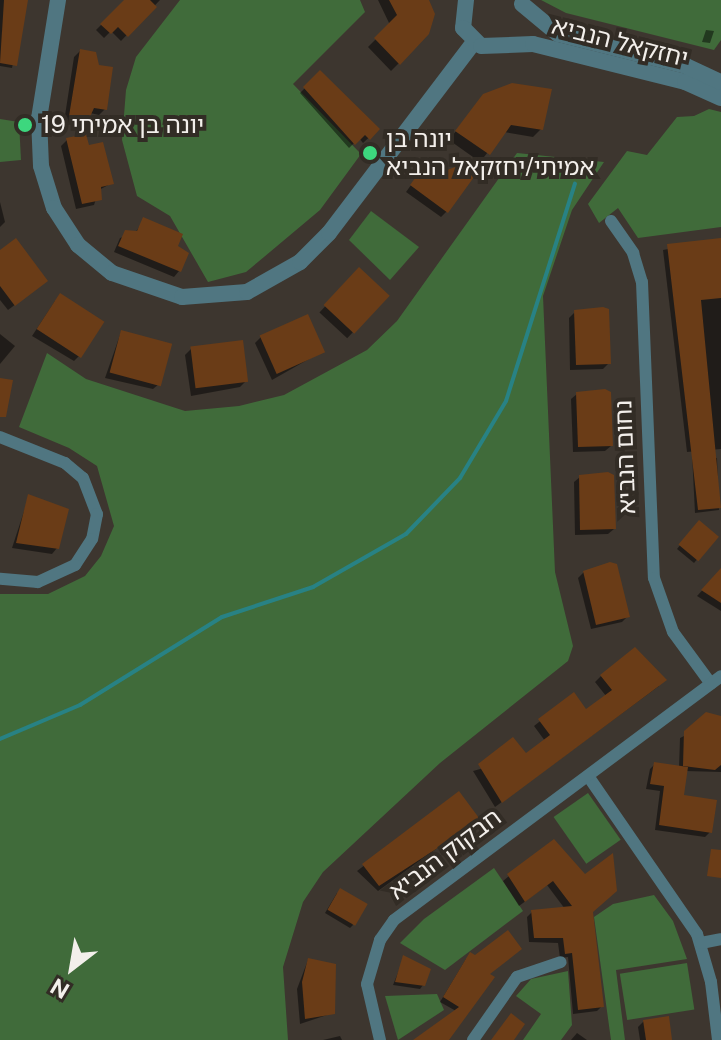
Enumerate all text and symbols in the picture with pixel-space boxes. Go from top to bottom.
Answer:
street label: יחזקאל הנביא [549,11,691,73]
place label: יונה בן אמיתי 19 [41,111,204,139]
marker: יונה בן אמיתי 19 [16,116,34,134]
place label: יונה בן אמיתי/יחזקאל הנביא [386,125,594,181]
marker: יונה בן אמיתי/יחזקאל הנביא [361,144,379,162]
street label: נחום הנביא [609,399,641,515]
street label: חבקוק הנביא [383,803,507,905]
north arrow [32,928,112,1008]
text: N [46,973,74,1004]

